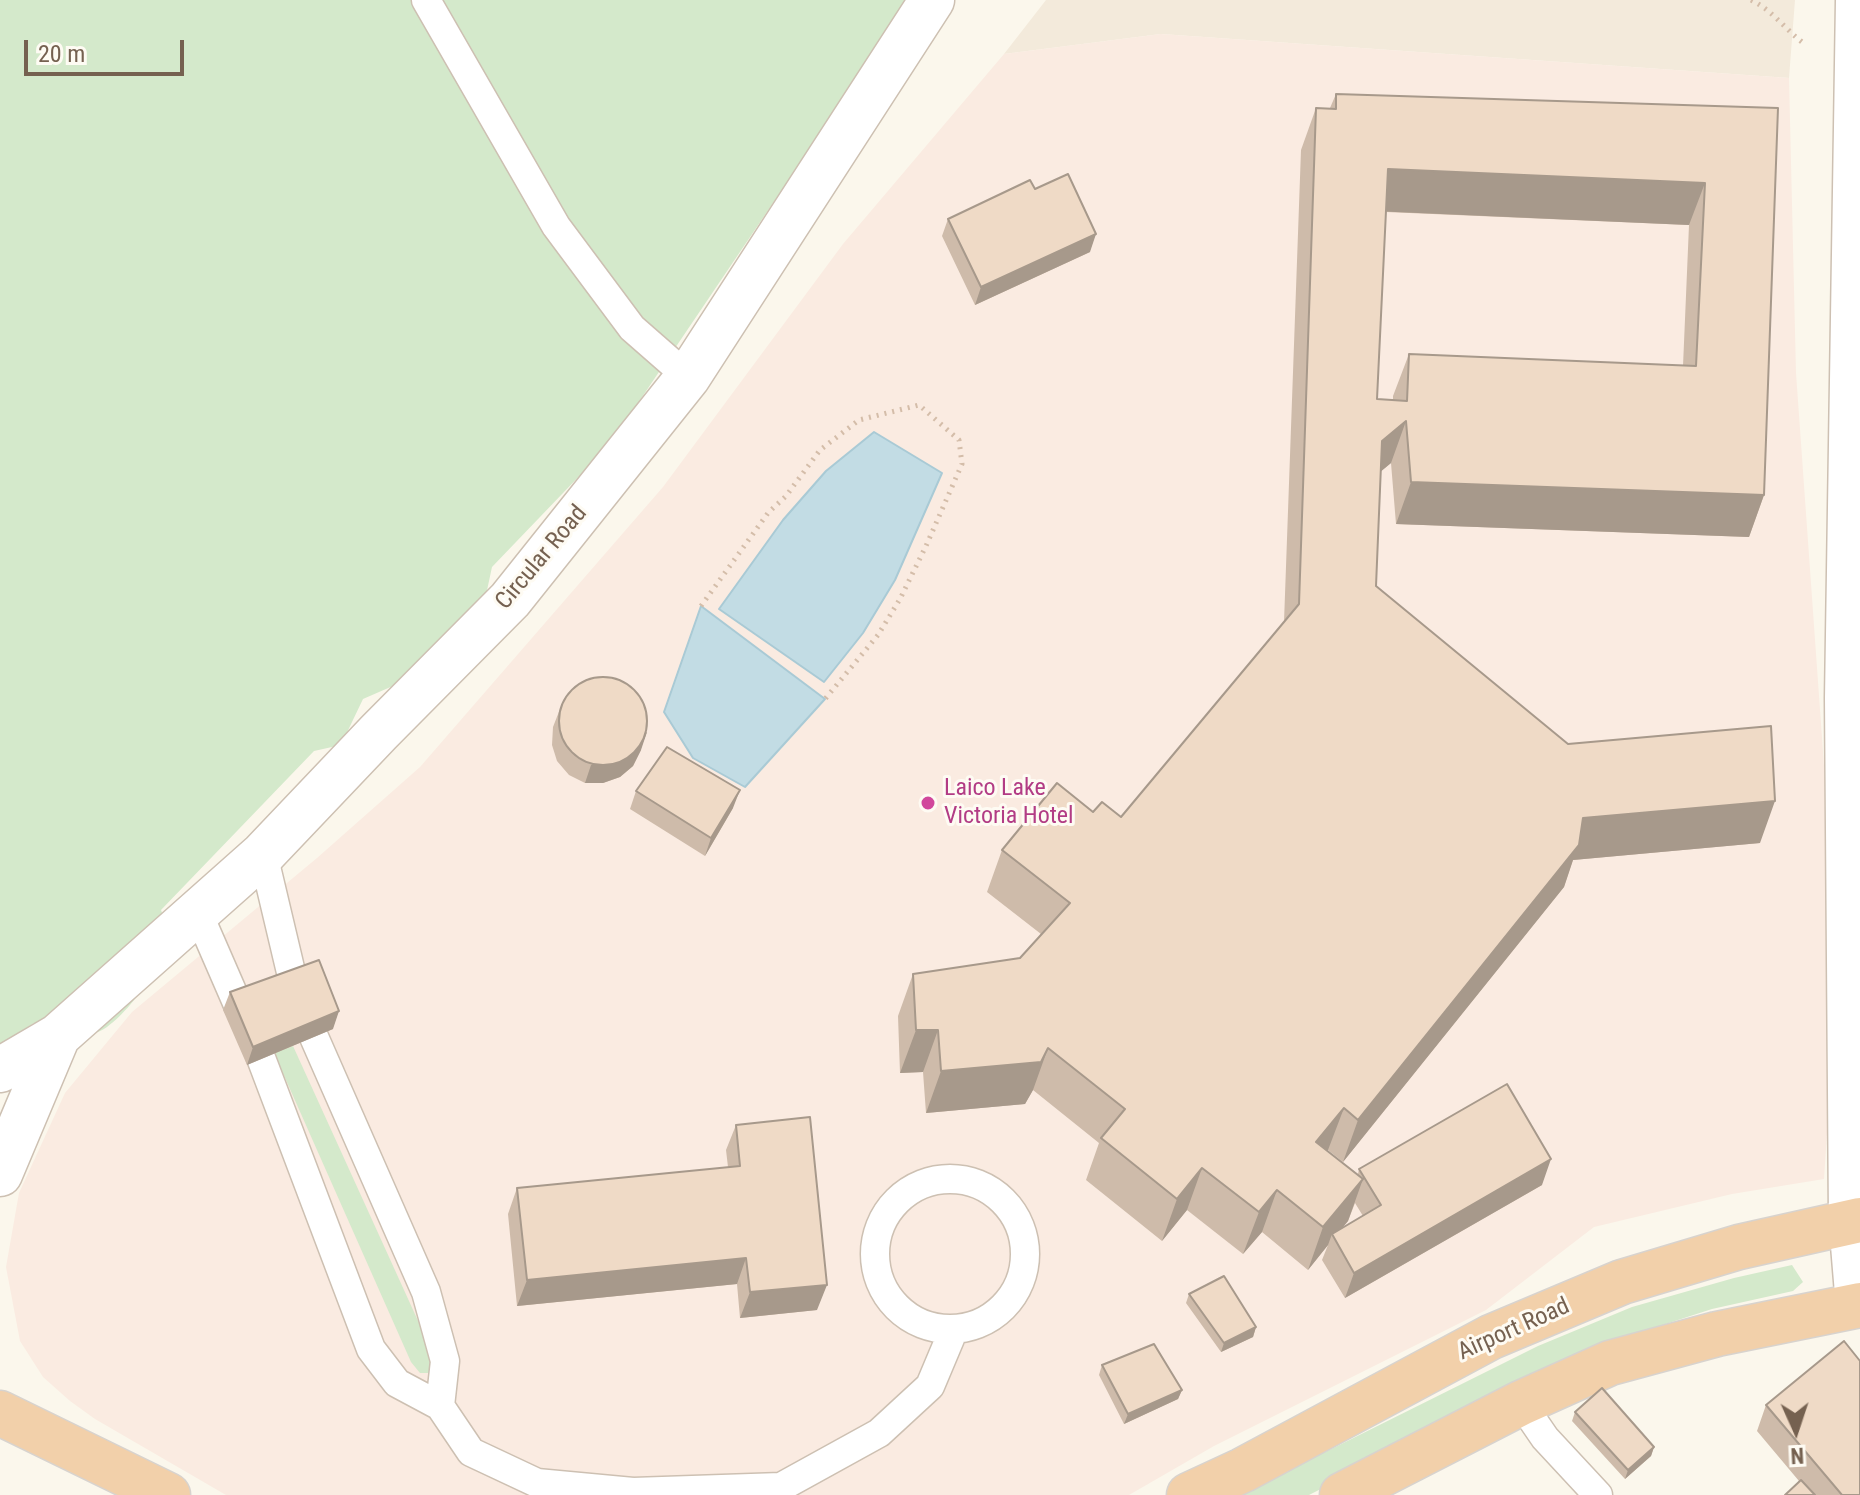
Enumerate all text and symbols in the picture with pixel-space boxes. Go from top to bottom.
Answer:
scale bar [28,24,188,74]
text: 20 m [38,40,85,68]
street label: Circular Road [490,500,594,616]
place label: Laico Lake Victoria Hotel [944,775,1074,831]
marker: Laico Lake Victoria Hotel [919,794,937,812]
street label: Airport Road [1454,1293,1574,1367]
north arrow [1756,1391,1836,1471]
text: N [1790,1443,1805,1468]

